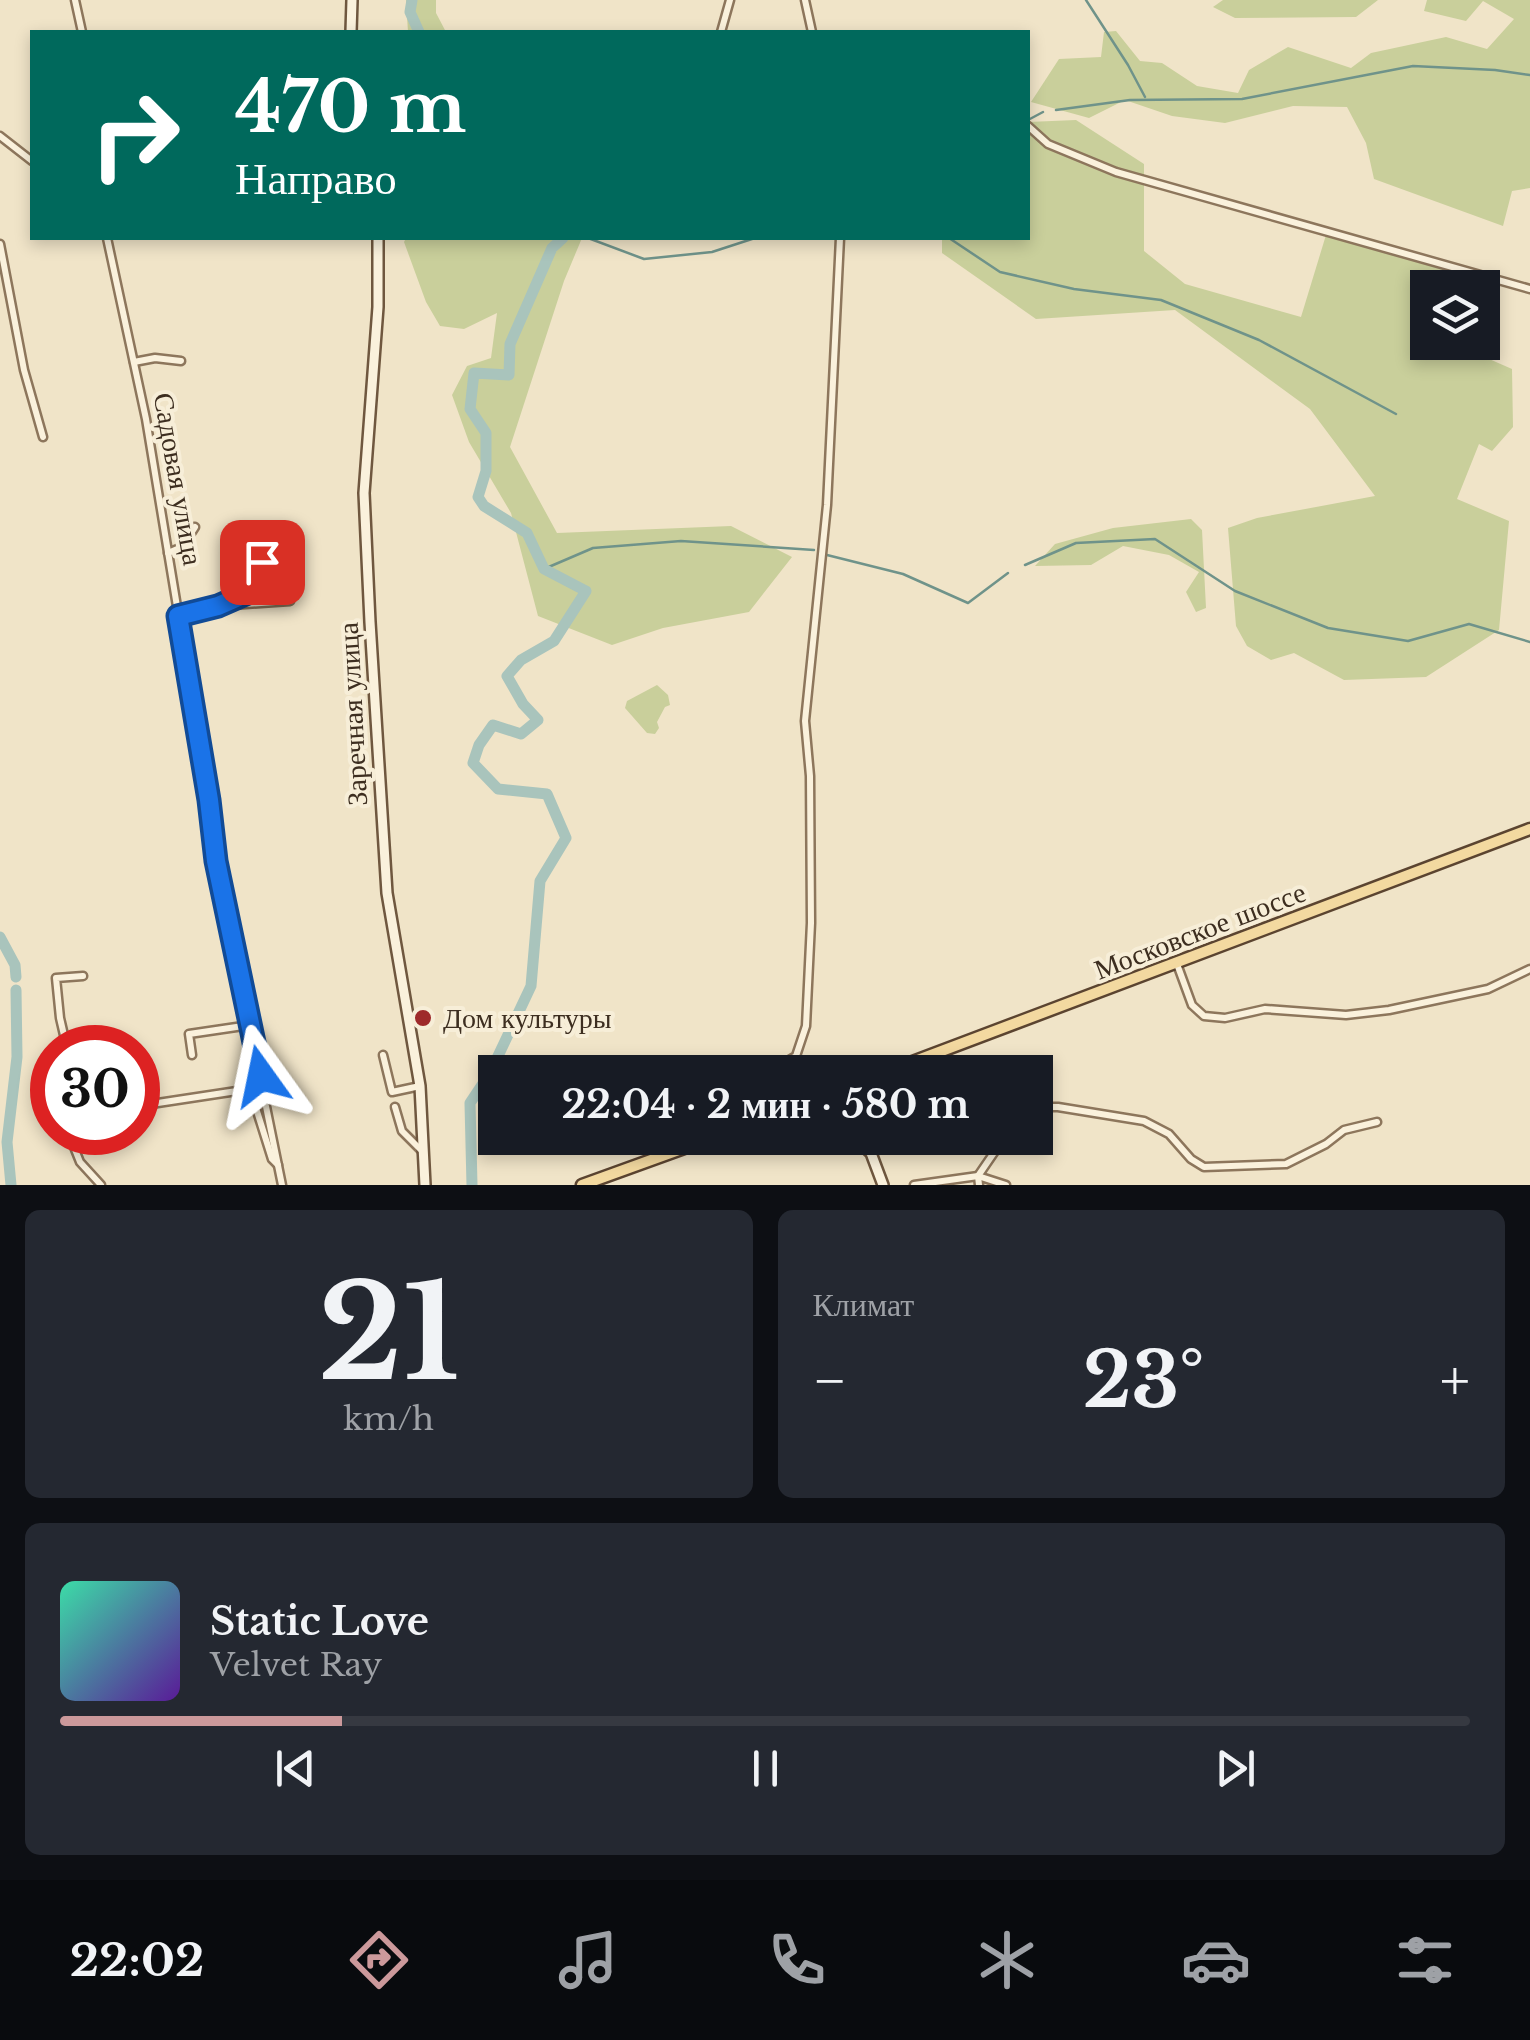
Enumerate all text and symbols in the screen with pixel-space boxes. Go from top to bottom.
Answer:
text: 470 m [235,64,467,151]
icon: right [70,70,200,200]
text: Направо [235,150,397,206]
map controls [1410,270,1500,360]
button: layers [1410,270,1500,360]
street label: Садовая улица [146,390,210,569]
pin [220,520,305,605]
icon: arrive [235,535,290,590]
street label: Заречная улица [331,621,375,807]
street label: Московское шоссе [1089,875,1311,987]
place label: Дом культуры [443,1001,612,1036]
marker: Дом культуры [412,1007,434,1029]
position arrow [209,1024,313,1128]
speed limit sign: 30 [30,1025,160,1155]
text: 22:04 · 2 мин · 580 m [561,1081,970,1128]
text: 21 [318,1253,459,1414]
text: Климат [813,1285,914,1325]
text: 23° [1083,1334,1204,1427]
text: − [813,1347,847,1415]
text: + [1440,1347,1470,1415]
text: km/h [343,1399,434,1439]
text: Static Love [210,1598,429,1645]
text: Velvet Ray [210,1645,382,1685]
icon: previous [268,1741,323,1796]
icon: pause [738,1741,793,1796]
icon: next [1208,1741,1263,1796]
icon: directions [344,1925,414,1995]
icon: music [553,1925,623,1995]
icon: phone [762,1925,832,1995]
icon: climate [972,1925,1042,1995]
icon: car [1181,1925,1251,1995]
icon: filters [1390,1925,1460,1995]
text: 22:02 [70,1932,204,1988]

